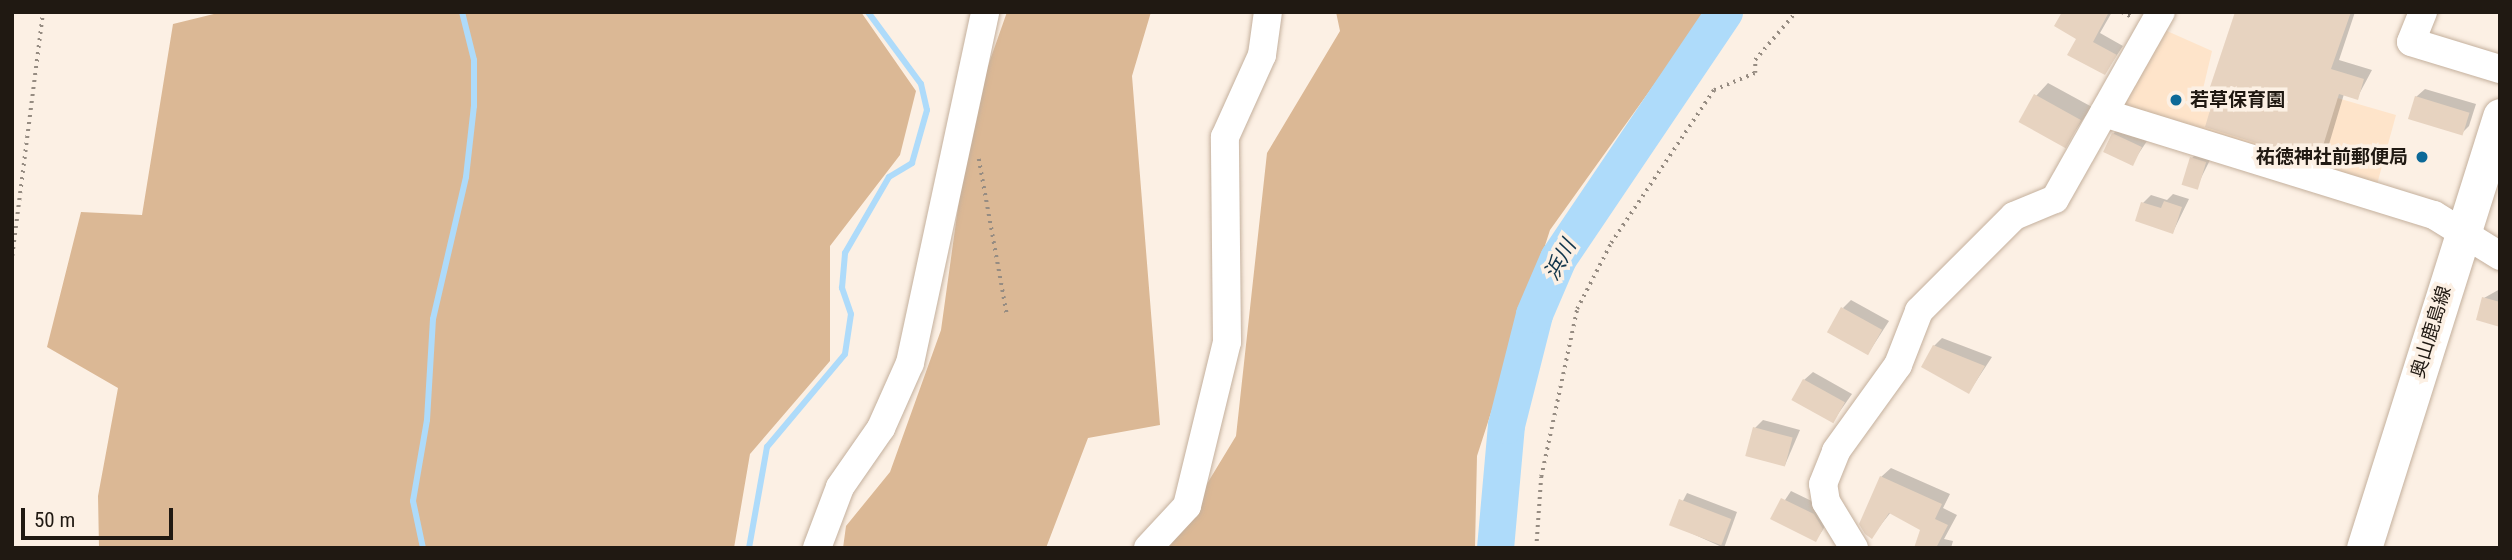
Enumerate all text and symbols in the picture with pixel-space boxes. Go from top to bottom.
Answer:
place label: 若草保育園 [2190,89,2285,111]
marker: 若草保育園 [2168,92,2184,108]
place label: 祐徳神社前郵便局 [2256,146,2408,168]
marker: 祐徳神社前郵便局 [2414,149,2430,165]
water label: 浜川 [1539,236,1581,284]
street label: 奥山鹿島線 [2406,283,2456,381]
scale bar [24,494,177,538]
text: 50 m [34,508,75,532]

